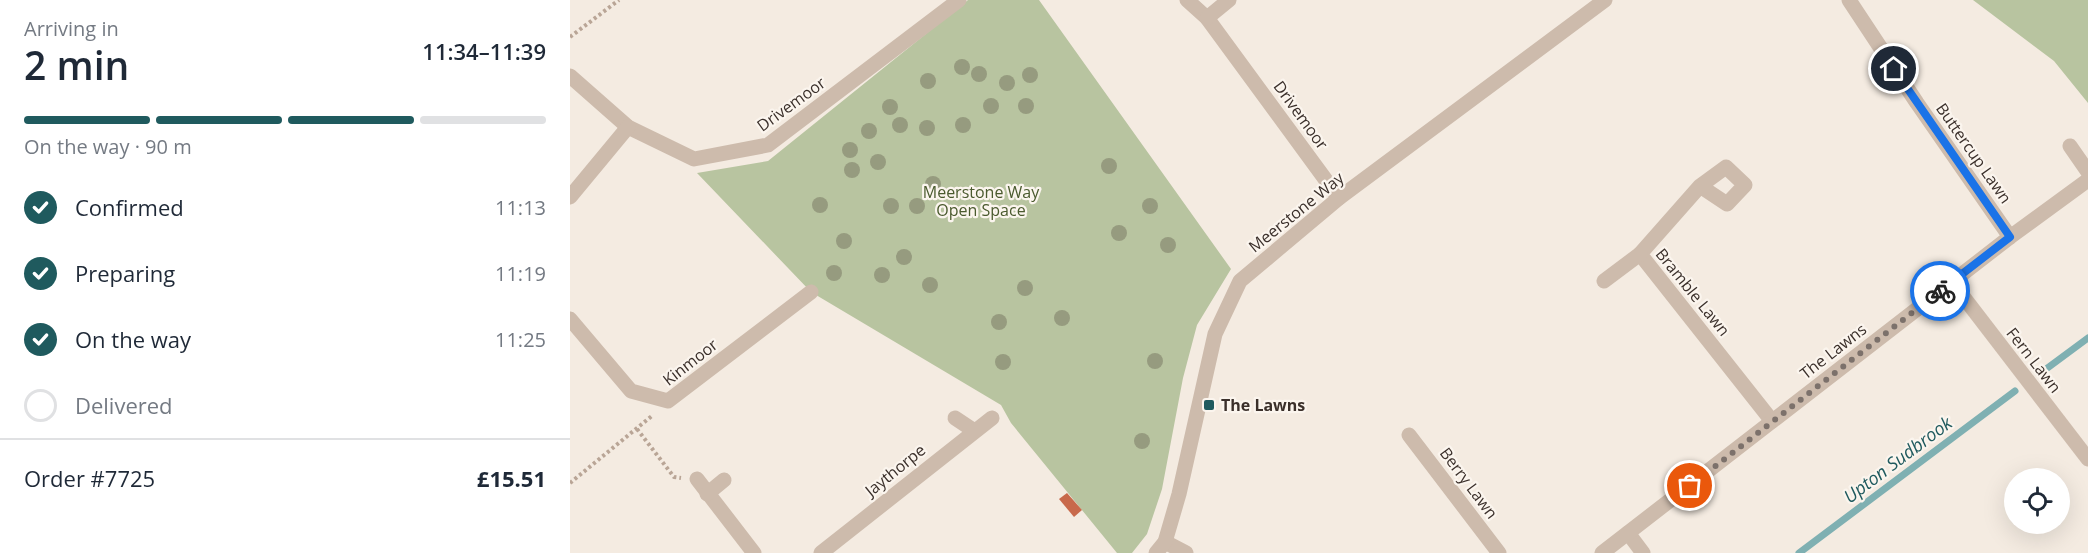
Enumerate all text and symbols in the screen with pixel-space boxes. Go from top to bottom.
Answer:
text: Arriving in [24,15,119,42]
text: 11:34–11:39 [422,36,546,66]
text: 2 min [24,38,129,91]
pin [1868,43,1919,94]
icon: home [1877,52,1910,85]
street label: Drivemoor [752,71,830,136]
street label: Drivemoor [1269,76,1334,154]
street label: Buttercup Lawn [1931,98,2017,208]
text: On the way · 90 m [24,133,192,160]
street label: Meerstone Way [1244,166,1349,257]
park label: Meerstone Way Open Space [923,181,1040,221]
icon: check [24,191,57,224]
text: Confirmed [75,192,184,222]
text: 11:13 [495,194,546,221]
street label: Bramble Lawn [1651,244,1735,340]
icon: check [24,257,57,290]
text: Preparing [75,258,175,288]
text: 11:19 [495,260,546,287]
courier [1910,261,1970,321]
icon: bike [1924,275,1957,308]
street label: The Lawns [1795,318,1871,384]
icon: check [24,323,57,356]
street label: Fern Lawn [2002,323,2066,397]
text: On the way [75,324,191,354]
text: 11:25 [495,326,546,353]
street label: Kinmoor [658,333,722,390]
text: Delivered [75,390,173,420]
place label: The Lawns [1221,394,1305,416]
marker: The Lawns [1202,398,1216,412]
water label: Upton Sudbrook [1838,410,1958,508]
street label: Jaythorpe [859,439,930,502]
street label: Berry Lawn [1435,443,1503,523]
pin [1664,460,1715,511]
text: Order #7725 [24,463,155,493]
text: £15.51 [477,463,546,493]
map controls [2004,468,2070,534]
button: locate [2004,468,2070,534]
icon: bag [1673,469,1706,502]

